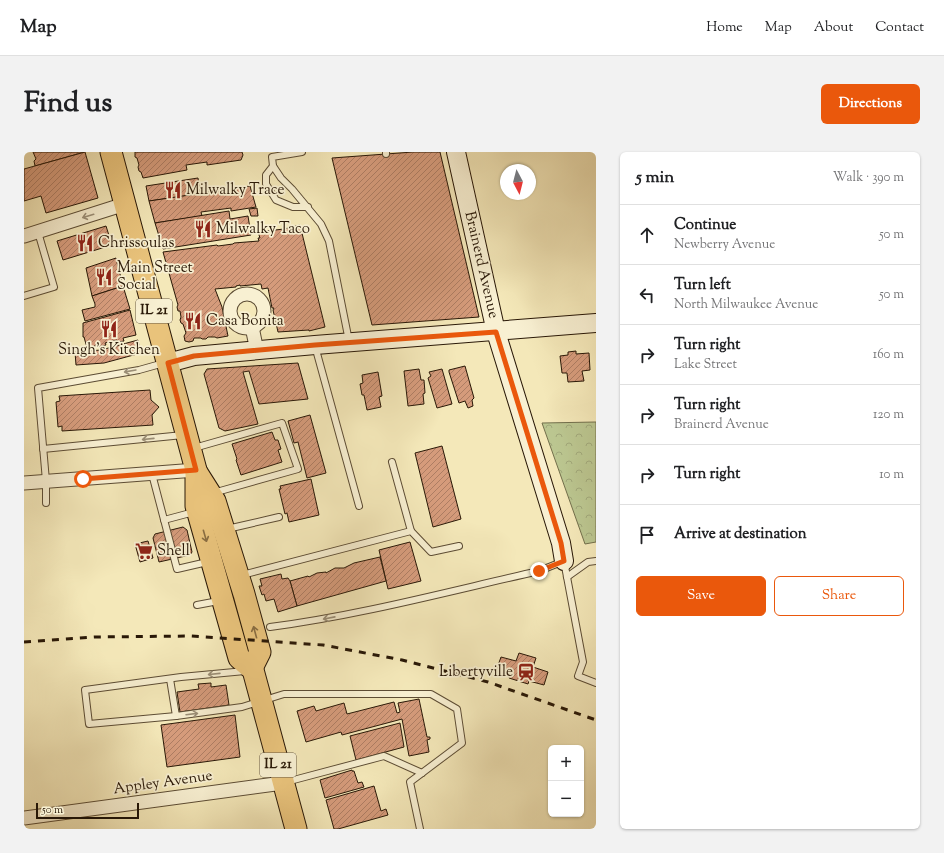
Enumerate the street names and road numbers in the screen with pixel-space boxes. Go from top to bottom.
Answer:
street label: Brainerd Avenue [458,209,504,321]
road number: IL 21 [136,299,172,323]
road number: IL 21 [260,753,296,777]
street label: Appley Avenue [112,766,214,800]

